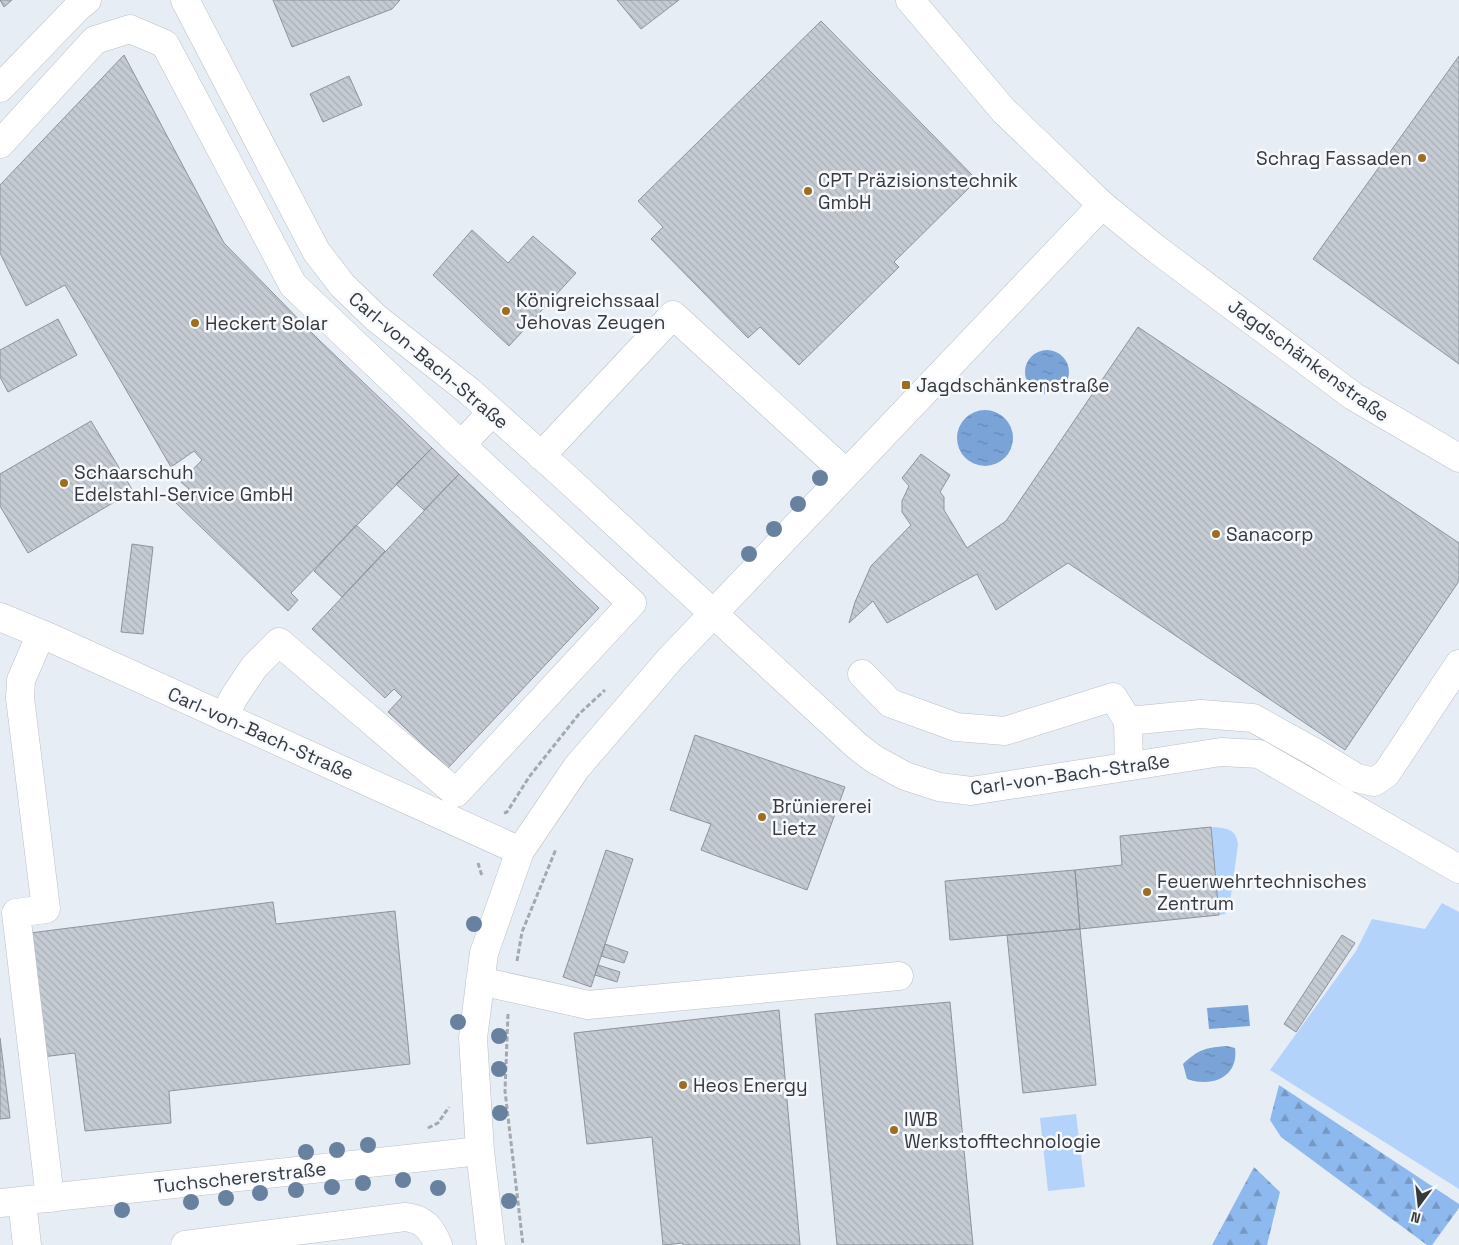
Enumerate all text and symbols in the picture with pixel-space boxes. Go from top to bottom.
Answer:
place label: Schrag Fassaden [1256,146,1412,171]
marker: Schrag Fassaden [1416,152,1428,164]
place label: CPT Präzisionstechnik GmbH [818,168,1018,215]
marker: CPT Präzisionstechnik GmbH [802,185,814,197]
street label: Carl-von-Bach-Straße [344,286,514,435]
place label: Königreichssaal Jehovas Zeugen [516,288,665,335]
street label: Jagdschänkenstraße [1223,293,1394,427]
marker: Königreichssaal Jehovas Zeugen [500,305,512,317]
place label: Heckert Solar [205,311,328,336]
marker: Heckert Solar [189,317,201,329]
place label: Jagdschänkenstraße [916,373,1110,398]
marker: Jagdschänkenstraße [900,379,912,391]
place label: Schaarschuh Edelstahl-Service GmbH [74,460,293,507]
marker: Schaarschuh Edelstahl-Service GmbH [58,477,70,489]
place label: Sanacorp [1226,522,1313,547]
marker: Sanacorp [1210,528,1222,540]
street label: Carl-von-Bach-Straße [164,681,358,786]
street label: Carl-von-Bach-Straße [969,748,1172,801]
place label: Brüniererei Lietz [772,794,872,841]
marker: Brüniererei Lietz [756,811,768,823]
place label: Feuerwehrtechnisches Zentrum [1157,869,1367,916]
marker: Feuerwehrtechnisches Zentrum [1141,886,1153,898]
place label: Heos Energy [693,1073,808,1098]
marker: Heos Energy [677,1079,689,1091]
place label: IWB Werkstofftechnologie [904,1107,1101,1154]
marker: IWB Werkstofftechnologie [888,1124,900,1136]
street label: Tuchschererstraße [153,1156,327,1199]
north arrow [1394,1180,1444,1230]
text: N [1409,1208,1423,1227]

